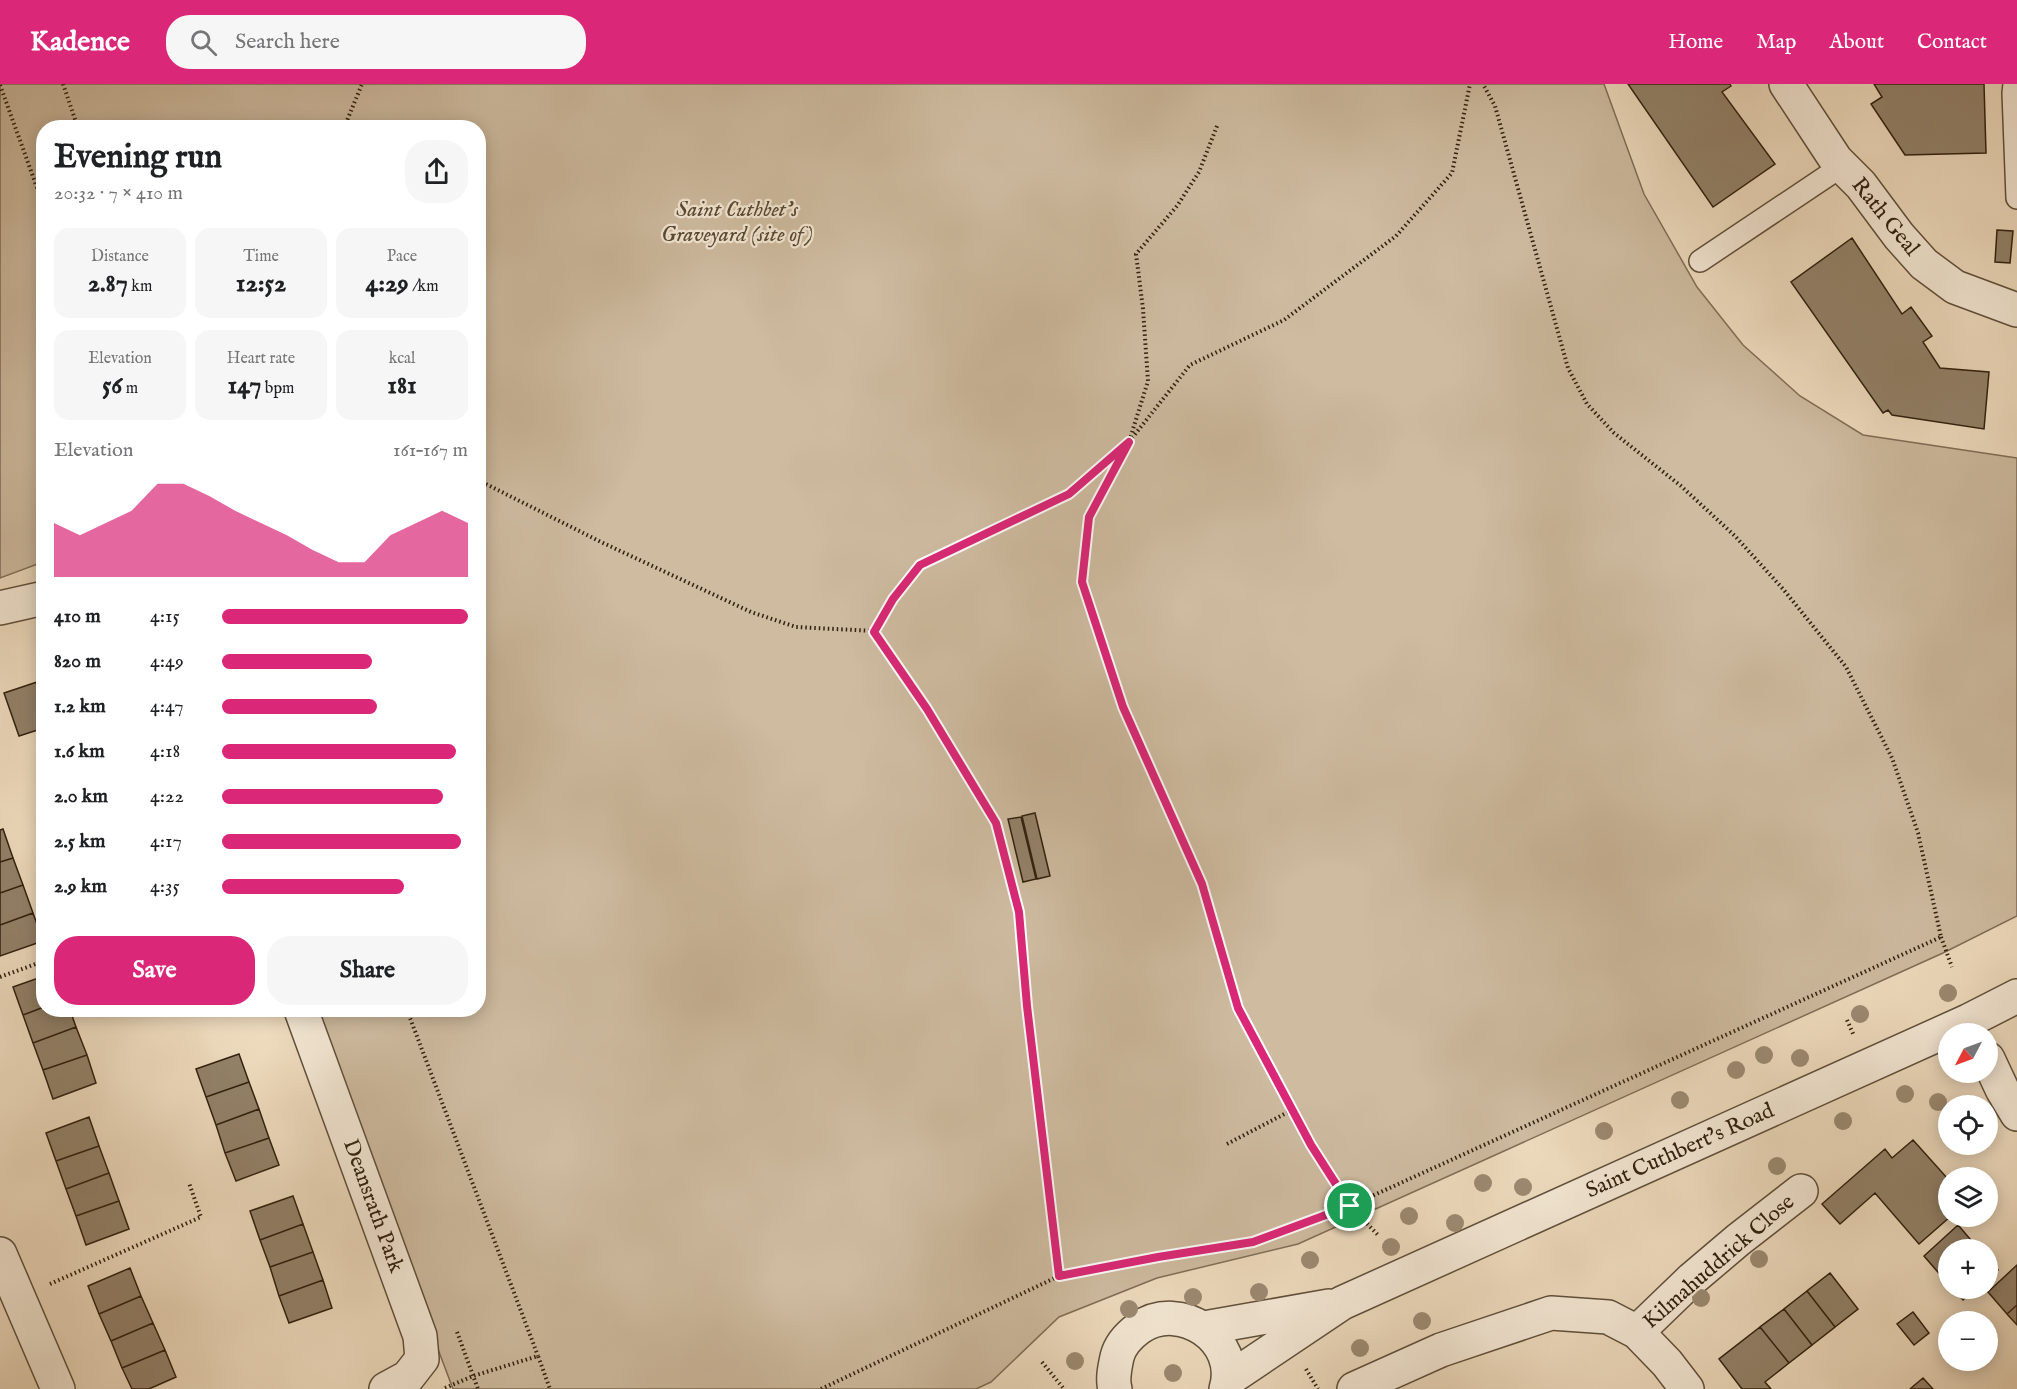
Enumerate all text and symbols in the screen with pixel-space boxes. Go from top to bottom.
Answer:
search box [166,15,586,69]
text: Kadence [30,25,130,60]
icon: search [187,26,220,59]
text: Search here [235,28,340,56]
text: Home [1668,29,1723,56]
text: Map [1756,29,1796,56]
text: About [1829,29,1884,56]
text: Contact [1917,29,1987,56]
text: Evening run [54,137,222,179]
button: share [405,140,468,203]
street label: Rath Geal [1845,172,1925,262]
text: 20:32 · 7 × 410 m [54,181,183,206]
park label: Saint Cuthbet's Graveyard (site of) [661,196,813,249]
text: Distance [91,247,149,267]
text: Time [243,247,279,267]
text: Pace [387,247,417,267]
text: 2.87 [88,267,128,300]
text: 12:52 [236,267,286,300]
text: 4:29 [365,267,409,300]
text: km [128,277,152,297]
text: /km [409,277,439,297]
text: Elevation [88,349,152,369]
text: Heart rate [227,349,295,369]
text: kcal [389,349,415,369]
text: 56 [102,369,122,402]
text: 147 [228,369,261,402]
text: 181 [387,369,417,402]
text: m [122,379,138,399]
text: bpm [261,379,294,399]
text: Elevation [54,438,133,463]
text: 161–167 m [393,438,468,463]
text: 410 m [54,604,101,629]
text: 4:15 [150,604,180,629]
text: 820 m [54,649,101,674]
text: 4:49 [150,649,184,674]
text: 1.2 km [54,694,106,719]
text: 4:47 [150,694,184,719]
text: 1.6 km [54,739,105,764]
text: 4:18 [150,739,180,764]
text: 2.0 km [54,784,108,809]
text: 4:22 [150,784,184,809]
text: 2.5 km [54,829,105,854]
text: 4:17 [150,829,182,854]
text: 2.9 km [54,874,107,899]
text: 4:35 [150,874,180,899]
button: Save [54,936,255,1005]
button: Share [267,936,468,1005]
north arrow [1938,1023,1998,1083]
map controls [1938,1023,1998,1371]
button: locate [1938,1095,1998,1155]
street label: Saint Cuthbert’s Road [1582,1097,1779,1205]
street label: Deansrath Park [336,1135,410,1277]
button: layers [1938,1167,1998,1227]
pin [1324,1180,1375,1231]
street label: Kilmahuddrick Close [1637,1188,1801,1336]
icon: arrive [1333,1189,1366,1222]
button: + [1938,1239,1998,1299]
button: − [1938,1311,1998,1371]

